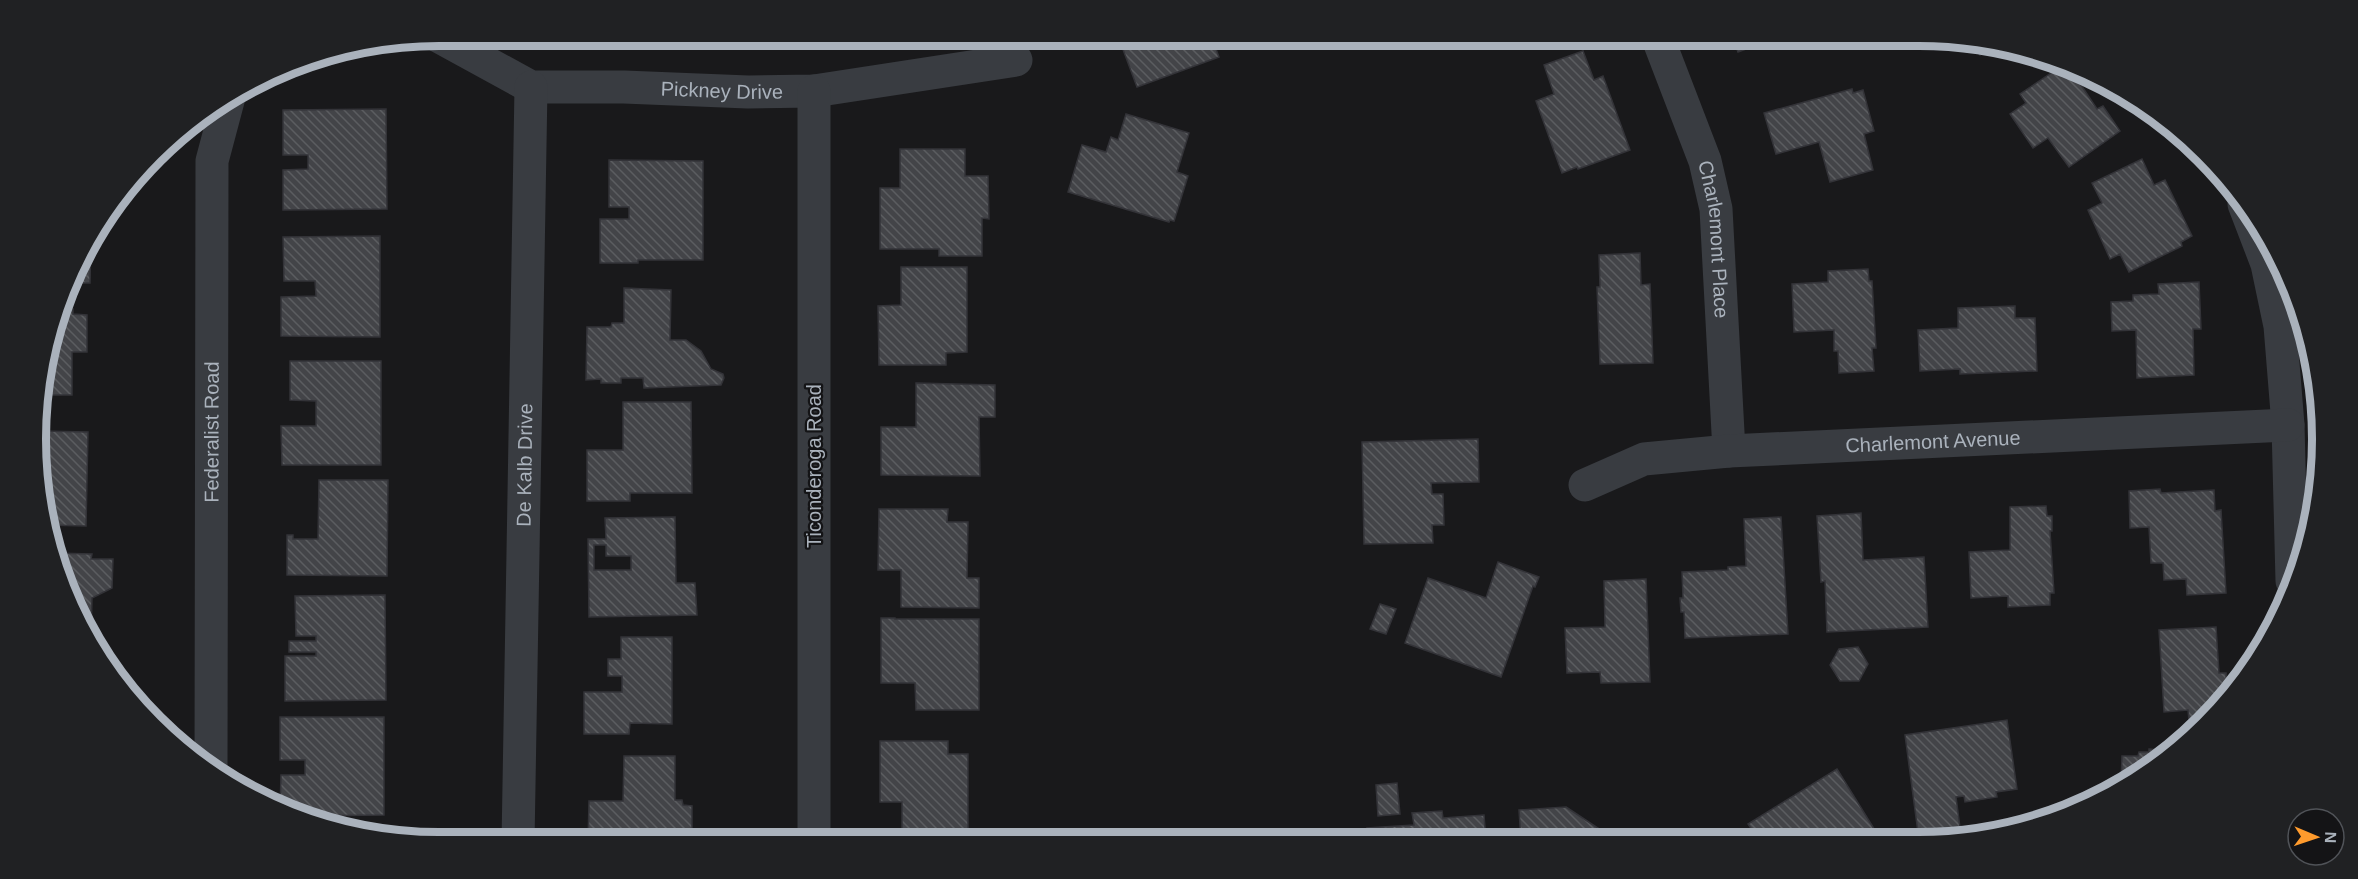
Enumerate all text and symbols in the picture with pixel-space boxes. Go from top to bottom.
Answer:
street label: Pickney Drive [660,77,783,103]
street label: Charlemont Place [1694,158,1733,319]
street label: Federalist Road [200,361,223,503]
street label: Ticonderoga Road [803,384,825,548]
street label: De Kalb Drive [512,403,537,527]
street label: Charlemont Avenue [1845,426,2021,457]
north arrow [2286,807,2346,867]
text: N [2322,831,2339,844]

